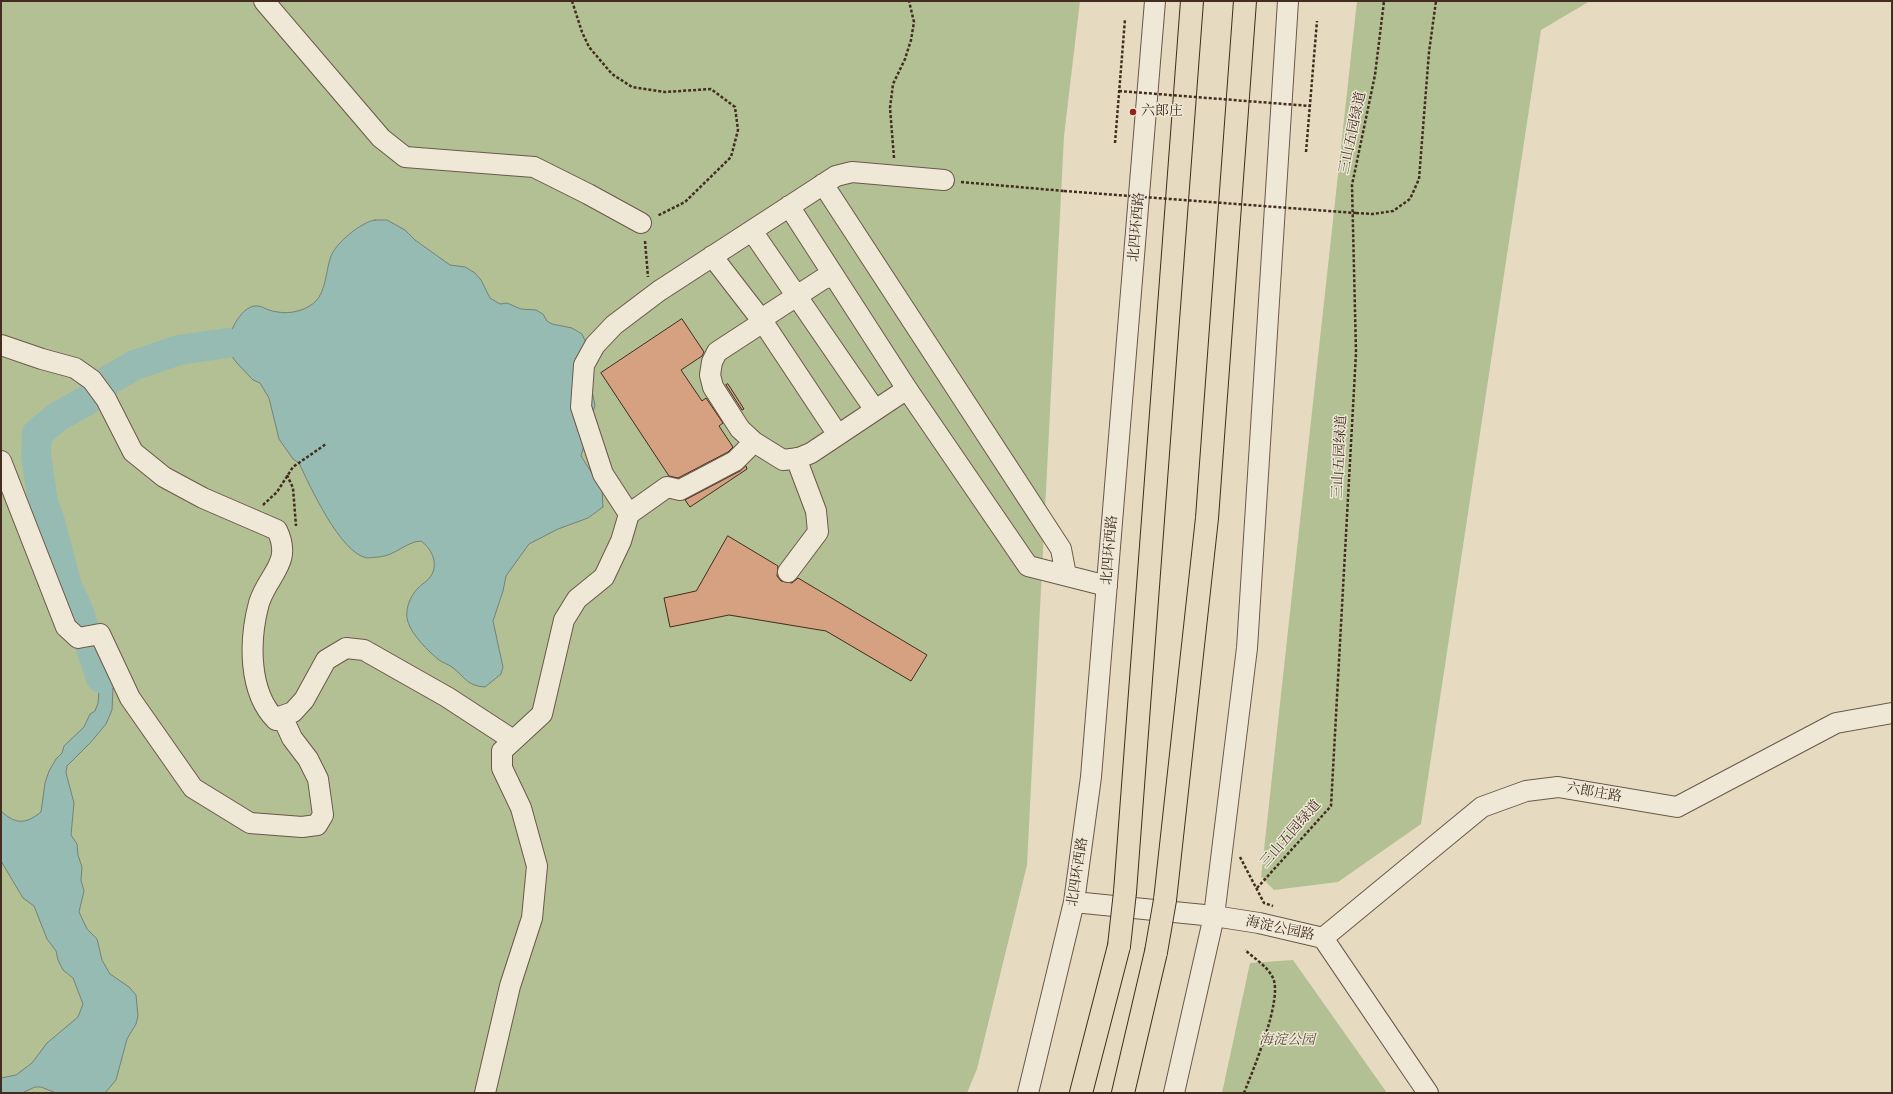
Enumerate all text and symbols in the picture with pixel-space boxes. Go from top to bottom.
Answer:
street label: 三山五园绿道 [1336,90,1370,176]
place label: 六郎庄 [1141,104,1183,120]
marker: 六郎庄 [1128,107,1138,117]
street label: 北四环西路 [1126,191,1148,263]
street label: 三山五园绿道 [1329,415,1351,499]
street label: 北四环西路 [1099,514,1121,586]
street label: 六郎庄路 [1565,780,1623,806]
street label: 三山五园绿道 [1257,797,1325,871]
street label: 北四环西路 [1064,836,1092,908]
street label: 海淀公园路 [1244,914,1316,944]
park label: 海淀公园 [1259,1033,1315,1049]

